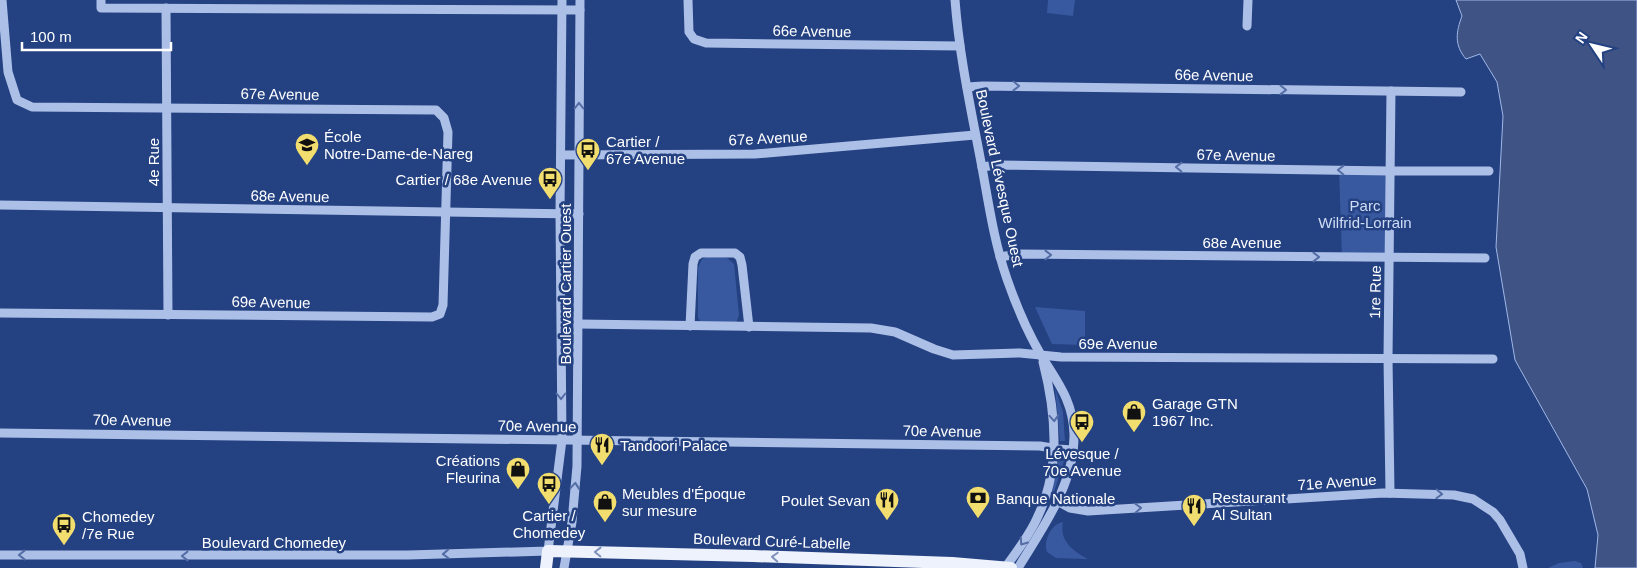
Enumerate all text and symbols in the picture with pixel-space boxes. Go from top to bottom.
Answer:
scale bar [22,20,171,52]
north arrow [1567,20,1617,70]
street label: 66e Avenue [772,22,852,40]
text: 100 m [30,28,72,45]
text: N [1572,29,1591,46]
street label: 66e Avenue [1174,66,1254,84]
one-way arrow [1012,81,1020,91]
street label: 67e Avenue [240,85,320,103]
one-way arrow [1280,85,1287,95]
street label: Boulevard Lévesque Ouest [973,88,1027,269]
one-way arrow [574,102,584,110]
street label: 67e Avenue [728,127,808,149]
place label: École Notre-Dame-de-Nareg [324,128,473,162]
school or university icon: École Notre-Dame-de-Nareg [294,132,320,166]
place label: Cartier / 67e Avenue [606,133,685,167]
bus stop icon: Cartier / 67e Avenue [575,137,601,171]
street label: 4e Rue [145,138,162,186]
street label: 67e Avenue [1196,146,1276,164]
one-way arrow [1174,162,1182,173]
one-way arrow [1337,165,1344,175]
bus stop icon: Cartier / 68e Avenue [537,166,563,200]
place label: Cartier / 68e Avenue [396,171,532,188]
street label: 68e Avenue [250,187,330,205]
park label: Parc Wilfrid-Lorrain [1318,197,1412,231]
street label: Boulevard Cartier Ouest [557,203,574,364]
street label: 68e Avenue [1203,234,1281,251]
one-way arrow [1045,250,1053,260]
one-way arrow [1312,252,1320,262]
street label: 1re Rue [1366,265,1384,319]
street label: 69e Avenue [231,293,311,311]
street label: 69e Avenue [1079,335,1157,352]
one-way arrow [556,393,567,401]
place label: Garage GTN 1967 Inc. [1152,395,1238,429]
shop icon: Garage GTN 1967 Inc. [1121,399,1147,433]
bus stop icon: Lévesque / 70e Avenue [1069,409,1095,443]
street label: 70e Avenue [92,411,172,429]
one-way arrow [1048,415,1059,423]
street label: 70e Avenue [497,417,577,435]
street label: 70e Avenue [902,422,982,440]
restaurant icon: Tandoori Palace [589,432,615,466]
place label: Tandoori Palace [620,437,728,454]
place label: Lévesque / 70e Avenue [1043,445,1121,479]
place label: Créations Fleurina [436,452,501,486]
shop icon: Créations Fleurina [505,456,531,490]
bus stop icon: Cartier / Chomedey [536,471,562,505]
street label: 71e Avenue [1297,471,1377,493]
one-way arrow [570,482,581,490]
place label: Meubles d'Époque sur mesure [622,485,746,519]
bank icon: Banque Nationale [965,485,991,519]
restaurant icon: Poulet Sevan [874,487,900,521]
one-way arrow [1435,488,1443,499]
shop icon: Meubles d'Époque sur mesure [592,489,618,523]
place label: Restaurant Al Sultan [1212,489,1286,523]
place label: Banque Nationale [996,490,1115,507]
place label: Poulet Sevan [781,492,870,509]
restaurant icon: Restaurant Al Sultan [1181,493,1207,527]
one-way arrow [1135,503,1143,514]
place label: Cartier / Chomedey [513,507,586,541]
place label: Chomedey /7e Rue [82,508,155,542]
bus stop icon: Chomedey /7e Rue [51,512,77,546]
street label: Boulevard Curé-Labelle [693,530,851,552]
street label: Boulevard Chomedey [202,534,347,551]
one-way arrow [1020,536,1029,545]
one-way arrow [593,547,601,557]
one-way arrow [442,548,450,559]
one-way arrow [18,550,26,560]
one-way arrow [180,551,188,561]
one-way arrow [771,552,779,563]

